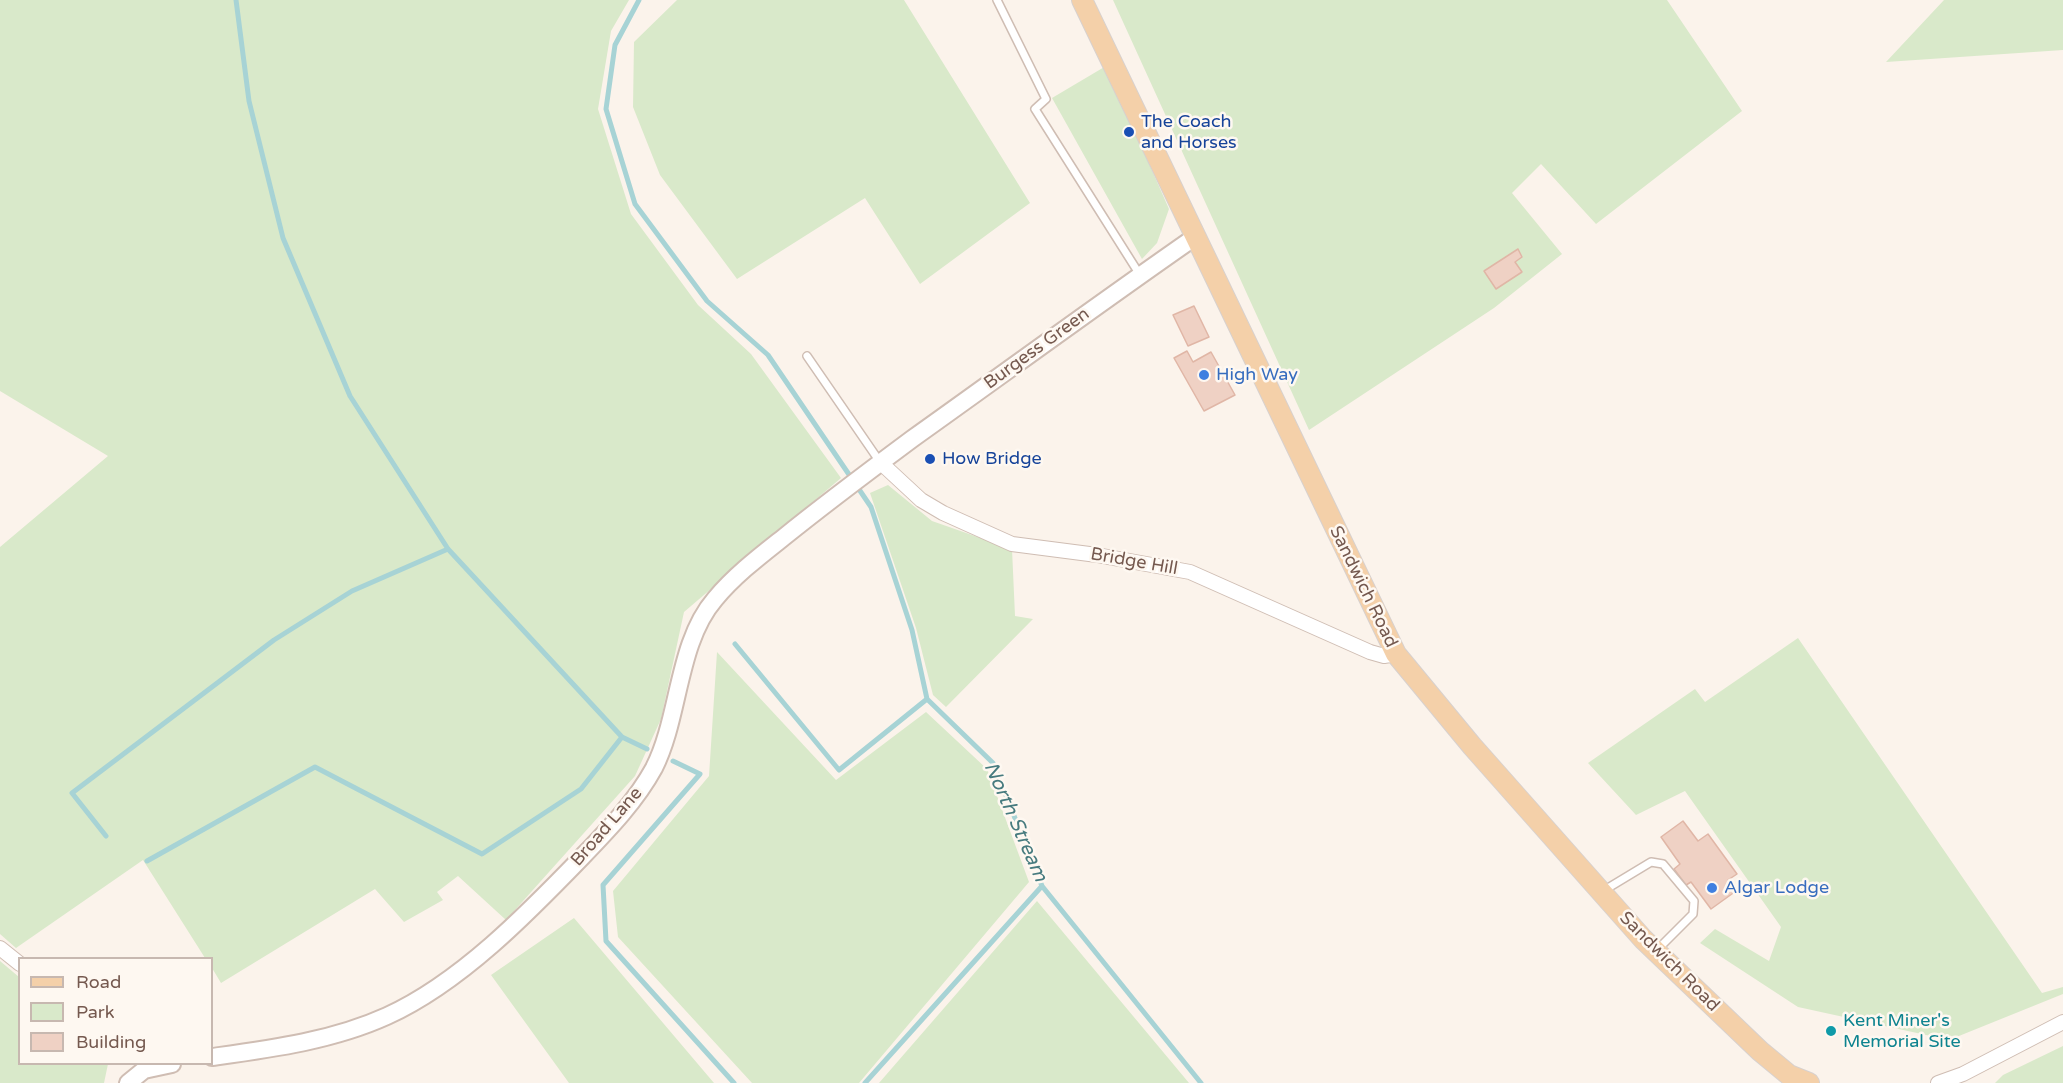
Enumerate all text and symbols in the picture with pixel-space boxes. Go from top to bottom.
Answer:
place label: The Coach and Horses [1141,111,1237,154]
marker: The Coach and Horses [1122,125,1136,139]
street label: Burgess Green [980,304,1094,394]
place label: High Way [1216,364,1298,386]
marker: High Way [1197,368,1211,382]
place label: How Bridge [942,448,1042,470]
marker: How Bridge [923,452,937,466]
street label: Sandwich Road [1324,523,1402,651]
street label: Bridge Hill [1089,544,1179,580]
water label: North Stream [978,758,1052,886]
street label: Broad Lane [567,783,647,871]
place label: Algar Lodge [1724,877,1829,899]
marker: Algar Lodge [1705,881,1719,895]
street label: Sandwich Road [1614,907,1724,1017]
legend [18,957,213,1065]
text: Road [76,971,121,993]
text: Park [76,1001,114,1023]
place label: Kent Miner's Memorial Site [1843,1010,1961,1052]
marker: Kent Miner's Memorial Site [1824,1024,1838,1038]
text: Building [76,1031,146,1053]

